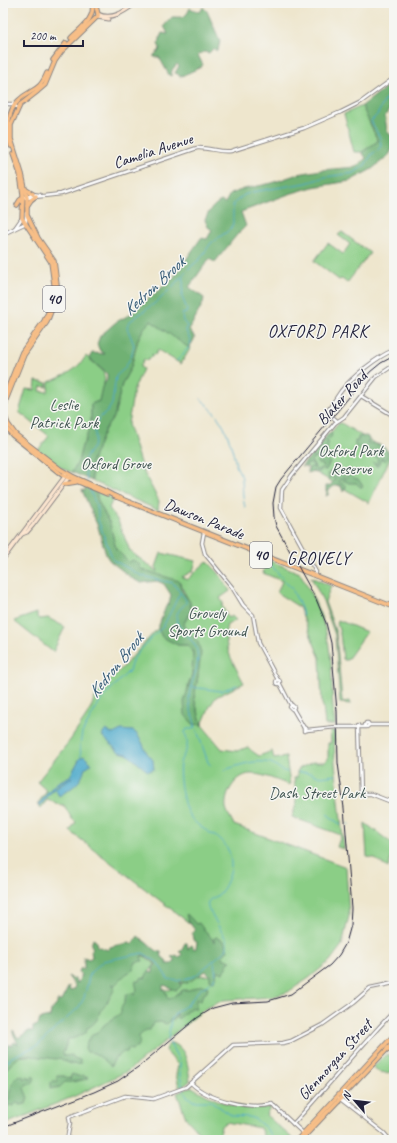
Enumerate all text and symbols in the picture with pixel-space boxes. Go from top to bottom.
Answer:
scale bar [24,22,83,48]
text: 200 m [30,28,57,44]
street label: Camelia Avenue [111,128,197,173]
water label: Kedron Brook [119,250,191,320]
road number: 40 [43,286,65,312]
district label: OXFORD PARK [268,321,371,342]
street label: Blaker Road [312,365,373,429]
park label: Leslie Patrick Park [30,395,99,433]
park label: Oxford Park Reserve [319,441,385,479]
park label: Oxford Grove [81,454,153,474]
street label: Dawson Parade [161,494,248,545]
road number: 40 [250,542,272,568]
district label: GROVELY [287,548,353,569]
park label: Grovely Sports Ground [168,603,249,641]
water label: Kedron Brook [84,626,150,702]
park label: Dash Street Park [269,783,366,803]
street label: Glenmorgan Street [294,1014,378,1104]
north arrow [335,1081,375,1121]
text: N [338,1088,355,1103]

